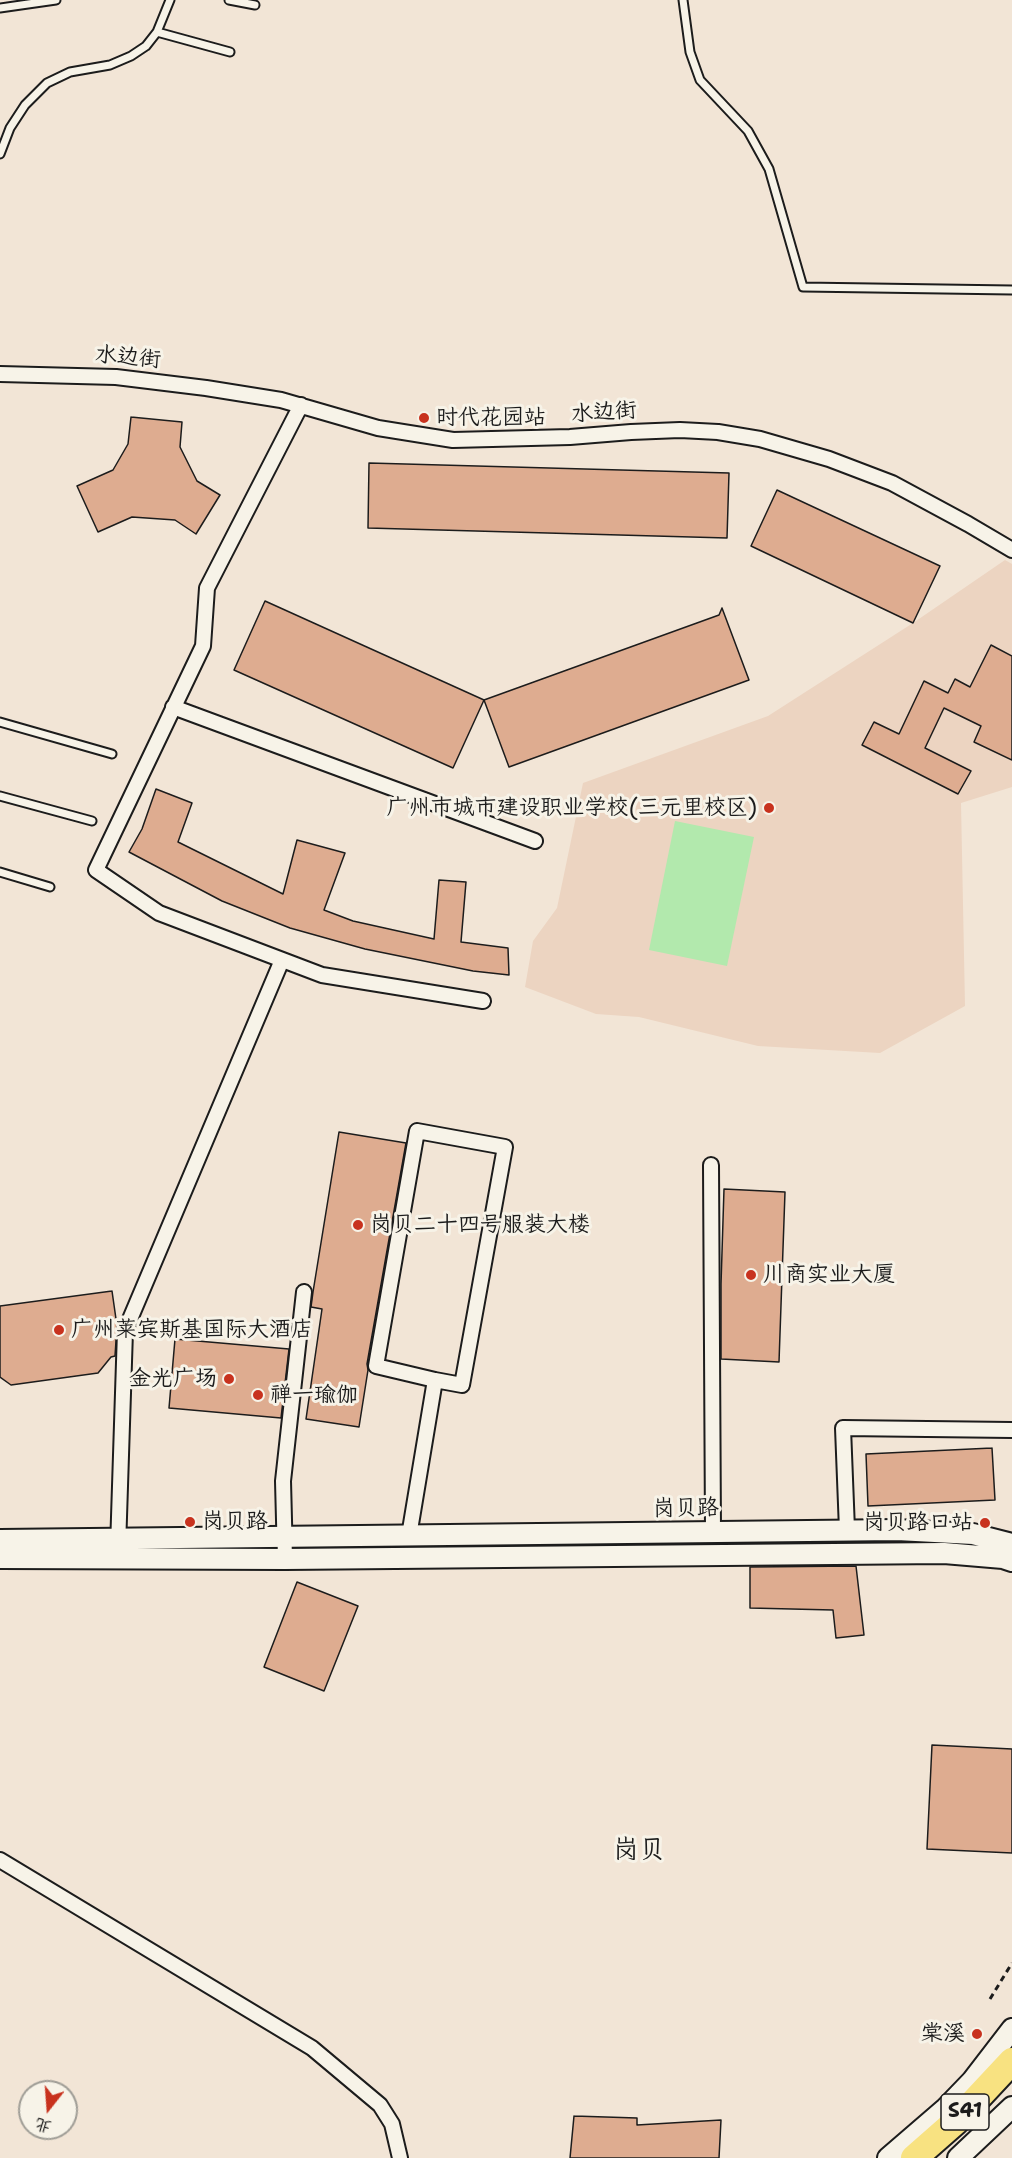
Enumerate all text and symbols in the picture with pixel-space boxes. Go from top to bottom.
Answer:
street label: 水边街 [94,342,162,374]
street label: 水边街 [570,398,638,428]
place label: 时代花园站 [436,405,546,431]
marker: 时代花园站 [417,411,431,425]
place label: 广州市城市建设职业学校(三元里校区) [386,795,757,821]
marker: 广州市城市建设职业学校(三元里校区) [762,801,776,815]
place label: 岗贝二十四号服装大楼 [370,1212,590,1238]
marker: 岗贝二十四号服装大楼 [351,1218,365,1232]
place label: 川商实业大厦 [763,1262,895,1288]
marker: 川商实业大厦 [744,1268,758,1282]
place label: 广州莱宾斯基国际大酒店 [71,1317,313,1343]
marker: 广州莱宾斯基国际大酒店 [52,1323,66,1337]
place label: 金光广场 [129,1366,217,1392]
marker: 金光广场 [222,1372,236,1386]
place label: 禅一瑜伽 [270,1382,358,1408]
marker: 禅一瑜伽 [251,1388,265,1402]
street label: 岗贝路 [653,1495,719,1523]
place label: 岗贝路 [202,1509,268,1535]
place label: 岗贝路口站 [863,1510,973,1536]
marker: 岗贝路 [183,1515,197,1529]
marker: 岗贝路口站 [978,1516,992,1530]
district label: 岗贝 [613,1835,665,1867]
place label: 棠溪 [921,2021,965,2047]
marker: 棠溪 [970,2027,984,2041]
north arrow [18,2080,78,2140]
road number: S41 [941,2094,989,2130]
text: 北 [32,2113,54,2138]

